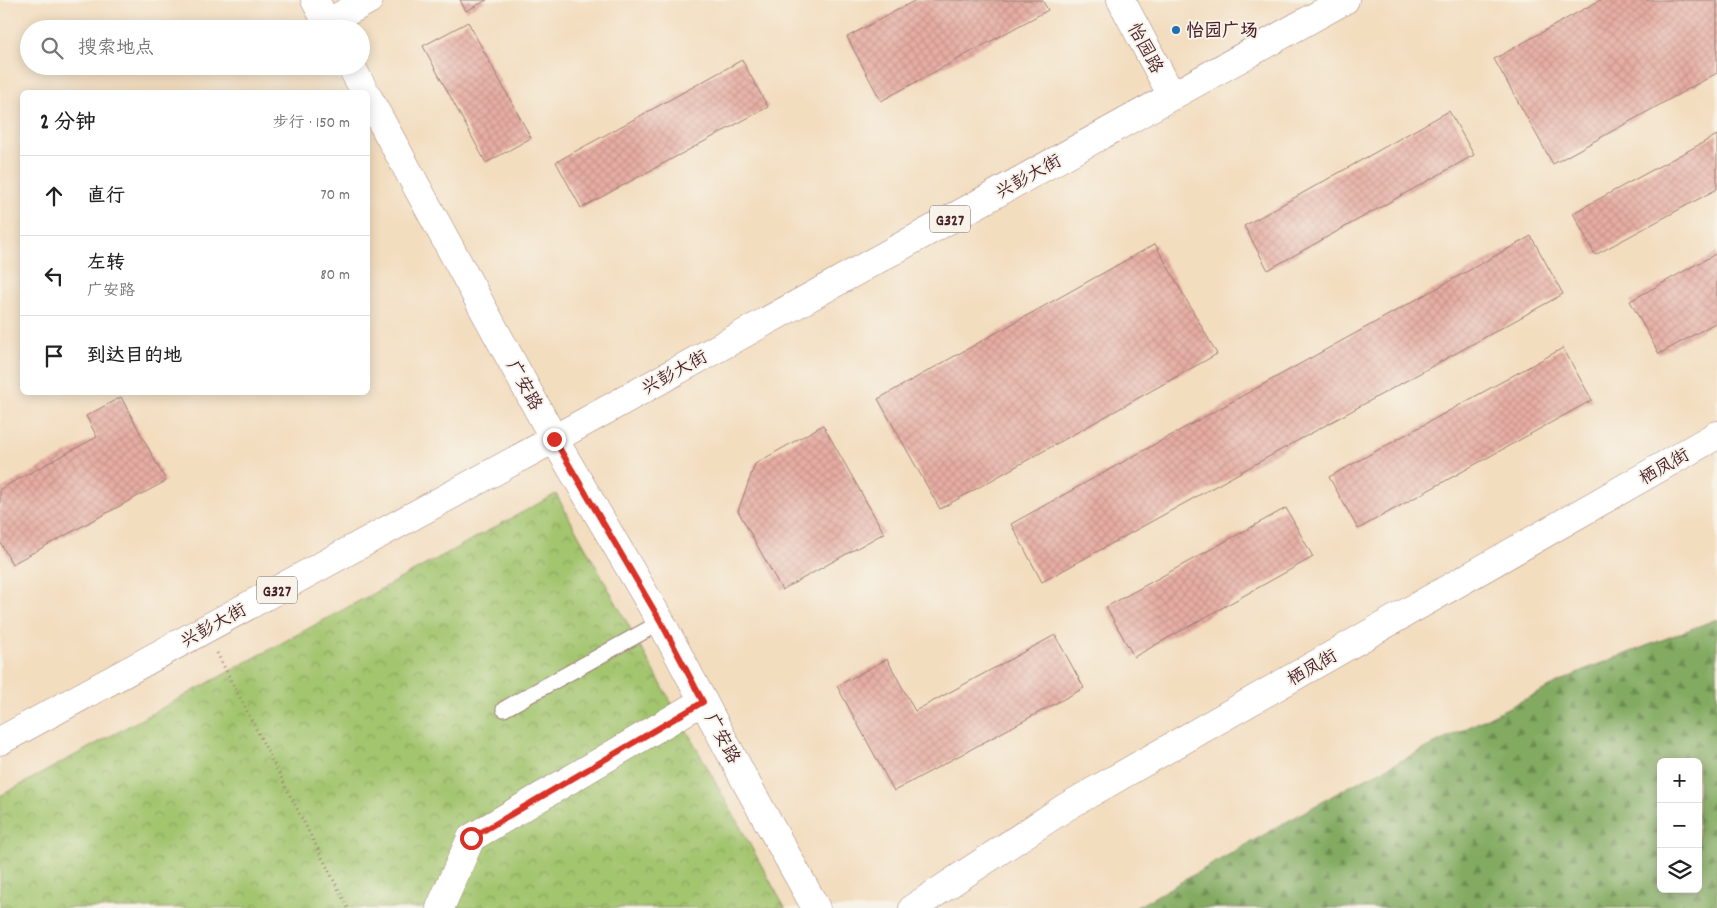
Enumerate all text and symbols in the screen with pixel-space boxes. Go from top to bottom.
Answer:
street label: 怡园路 [1120,19,1168,79]
search box [20,20,370,75]
place label: 怡园广场 [1186,20,1258,45]
marker: 怡园广场 [1170,24,1182,36]
icon: search [38,34,66,62]
text: 搜索地点 [78,36,154,63]
text: 2 分钟 [40,109,96,139]
text: 步行 · 150 m [273,112,350,135]
street label: 兴彭大街 [992,150,1067,207]
icon: ahead [40,182,68,210]
text: 直行 [87,184,125,211]
text: 70 m [320,184,350,207]
road number: G327 [930,205,970,232]
text: 左转 [87,251,125,278]
icon: left [40,262,68,290]
text: 80 m [320,264,350,287]
text: 广安路 [87,280,135,303]
icon: arrive [40,342,68,370]
text: 到达目的地 [87,344,182,371]
street label: 兴彭大街 [638,346,713,403]
street label: 广安路 [499,357,547,416]
route end [543,428,566,451]
street label: 栖凤街 [1636,444,1695,492]
road number: G327 [257,576,297,604]
street label: 兴彭大街 [177,599,252,656]
street label: 栖凤街 [1284,645,1343,693]
street label: 广安路 [697,709,745,769]
map controls [1657,758,1702,893]
button: + [1657,758,1702,803]
button: − [1657,803,1702,848]
route start [460,827,483,850]
button: layers [1657,848,1702,893]

